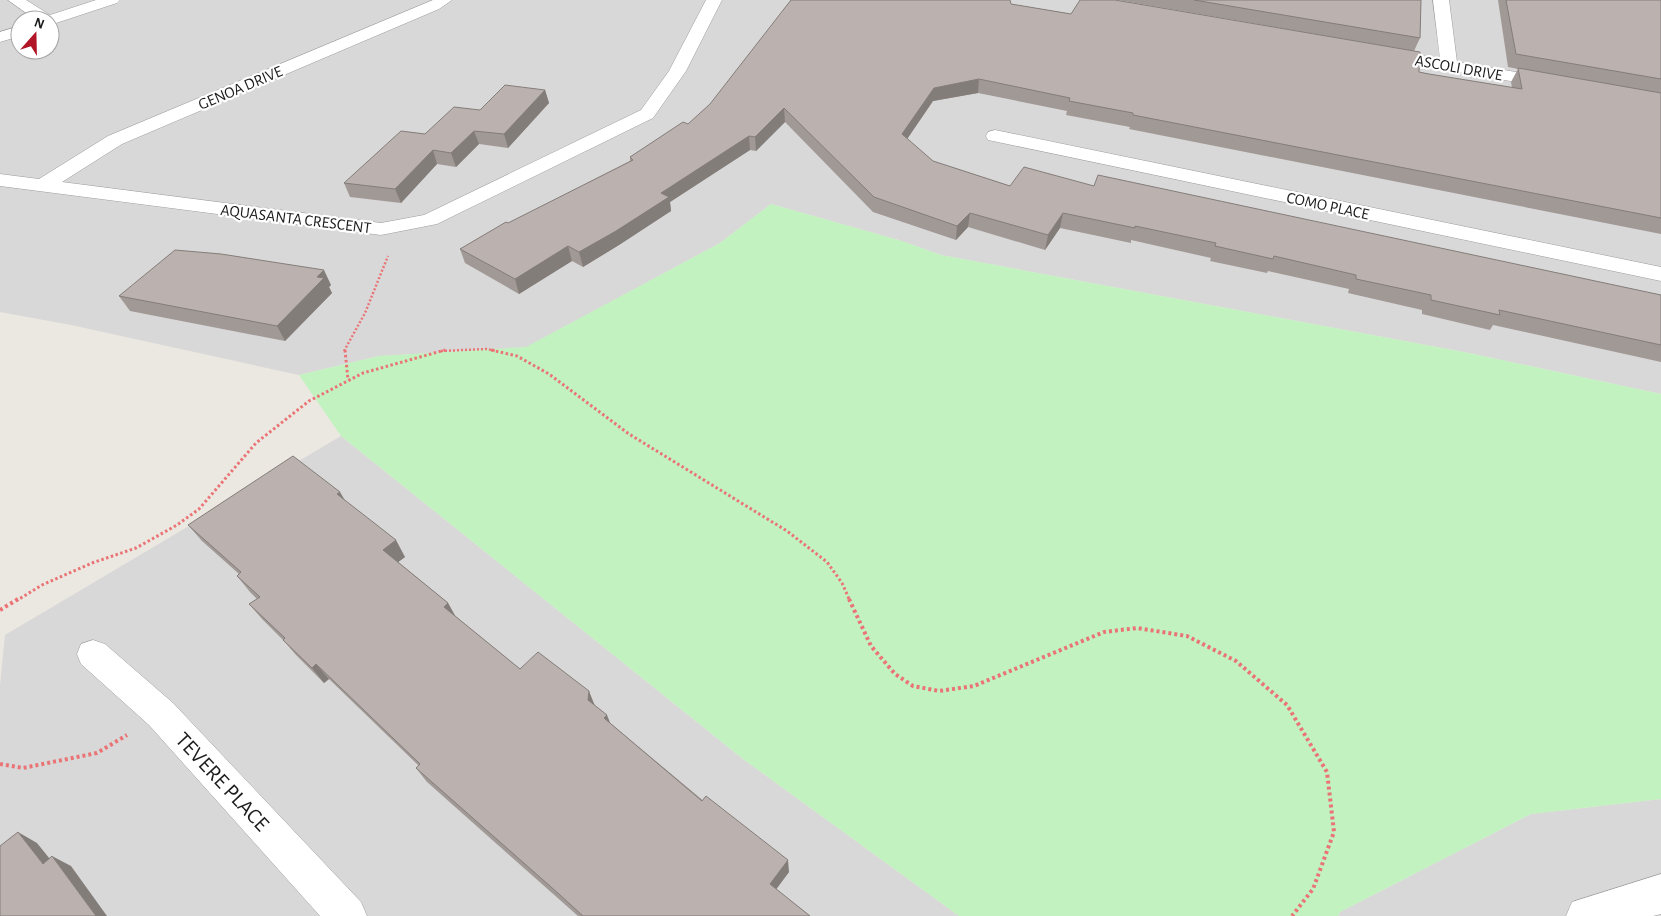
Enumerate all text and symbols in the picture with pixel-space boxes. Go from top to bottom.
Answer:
north arrow [10,10,60,60]
text: N [32,15,46,32]
street label: ASCOLI DRIVE [1414,52,1504,84]
street label: GENOA DRIVE [196,63,285,113]
street label: COMO PLACE [1285,189,1371,223]
street label: AQUASANTA CRESCENT [220,202,372,237]
street label: TEVERE PLACE [171,728,274,836]

